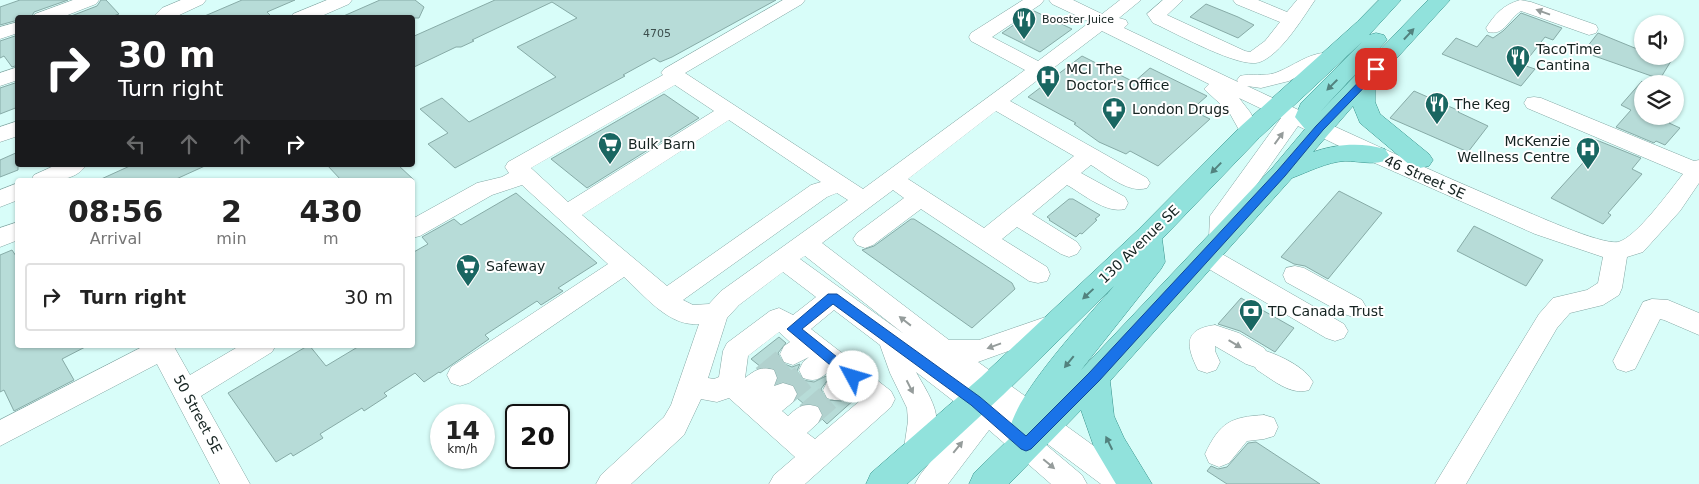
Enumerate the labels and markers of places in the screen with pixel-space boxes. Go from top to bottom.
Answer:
restaurant icon: Booster Juice [1011,6,1037,40]
place label: Booster Juice [1042,13,1114,26]
place label: TacoTime Cantina [1535,41,1601,73]
restaurant icon: TacoTime Cantina [1505,44,1531,78]
pin [1355,48,1397,90]
place label: MCI The Doctor's Office [1066,61,1169,93]
hospital icon: MCI The Doctor's Office [1035,64,1061,98]
restaurant icon: The Keg [1424,91,1450,125]
pharmacy icon: London Drugs [1101,96,1127,130]
place label: The Keg [1453,96,1510,112]
place label: London Drugs [1132,101,1229,117]
supermarket icon: Bulk Barn [597,131,623,165]
place label: McKenzie Wellness Centre [1457,133,1570,165]
place label: Bulk Barn [628,136,696,152]
hospital icon: McKenzie Wellness Centre [1575,136,1601,170]
supermarket icon: Safeway [455,253,481,287]
place label: Safeway [486,258,545,274]
bank icon: TD Canada Trust [1238,298,1264,332]
place label: TD Canada Trust [1267,303,1384,319]

